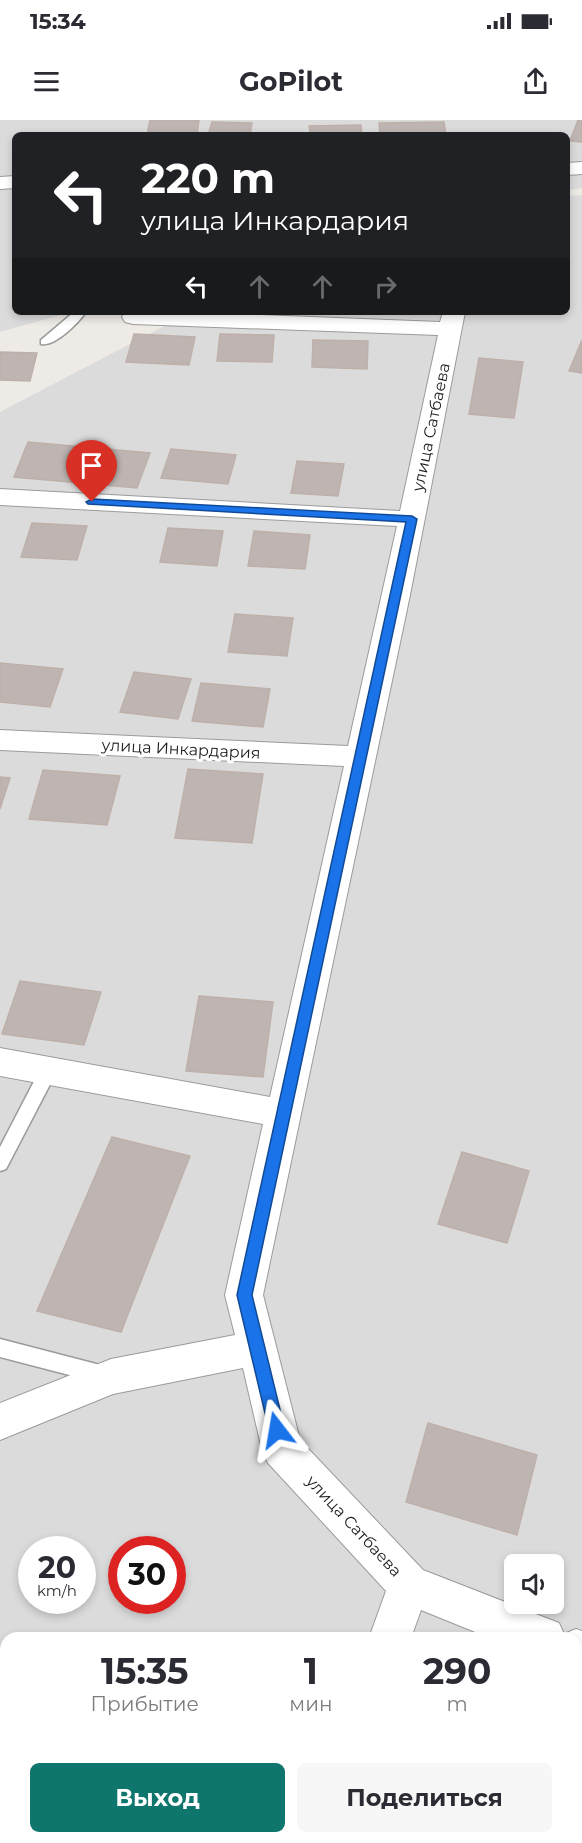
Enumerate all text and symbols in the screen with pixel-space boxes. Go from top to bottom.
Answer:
text: 15:34 [30,8,86,35]
icon: menu [30,65,63,98]
text: GoPilot [239,65,343,98]
icon: share [519,65,552,98]
text: 220 m [141,152,275,204]
icon: left [42,156,120,234]
text: улица Инкардария [141,204,409,237]
icon: left [180,270,213,303]
icon: ahead [243,270,276,303]
icon: ahead [306,270,339,303]
icon: right [369,270,402,303]
street label: улица Сатбаева [408,361,454,494]
pin [66,440,117,502]
icon: arrive [75,449,108,482]
street label: улица Инкардария [100,735,261,763]
position arrow [245,1398,309,1462]
street label: улица Сатбаева [302,1471,406,1580]
speed limit sign: 30 [108,1536,186,1614]
text: 20 [38,1549,76,1586]
map controls [504,1554,564,1614]
button: sound [504,1554,564,1614]
text: km/h [37,1581,77,1600]
text: 15:35 [101,1649,188,1693]
text: 1 [304,1649,318,1693]
text: 290 [423,1649,492,1693]
text: Прибытие [90,1692,199,1716]
text: мин [289,1692,332,1716]
text: m [447,1692,468,1716]
button: Выход [30,1763,285,1832]
button: Поделиться [297,1763,552,1832]

